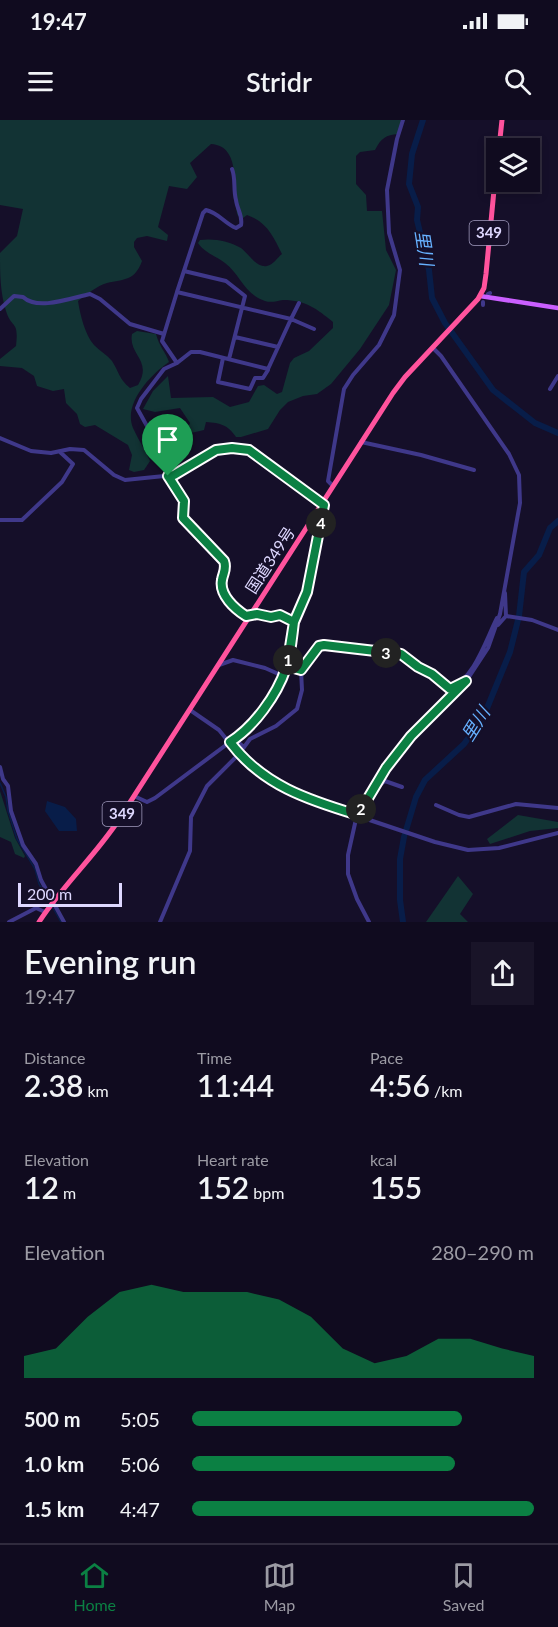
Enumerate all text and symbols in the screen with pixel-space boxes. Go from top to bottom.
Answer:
text: 19:47 [30,8,87,35]
icon: menu [24,65,57,98]
text: Stridr [246,65,312,98]
icon: search [501,65,534,98]
map controls [486,138,540,192]
button: layers [486,138,540,192]
road number: 349 [470,221,508,245]
water label: 里川 [411,228,439,269]
pin [142,414,193,476]
icon: arrive [151,423,184,456]
pin: 4 [306,508,336,538]
text: 4 [316,513,326,532]
street label: 国道349号 [241,523,298,597]
pin: 3 [371,638,401,668]
text: 3 [381,643,391,662]
pin: 1 [273,645,303,675]
text: 1 [283,650,293,669]
water label: 里川 [456,701,495,745]
pin: 2 [346,794,376,824]
text: 2 [356,799,366,818]
road number: 349 [102,802,142,826]
scale bar [18,880,122,908]
text: 200 m [27,884,72,903]
text: Evening run [24,941,197,981]
button: share [471,942,534,1005]
text: 19:47 [24,984,75,1008]
text: Distance [24,1048,85,1067]
text: Time [197,1048,232,1067]
text: Pace [370,1048,403,1067]
text: 2.38 [24,1067,83,1103]
text: 11:44 [197,1067,274,1103]
text: 4:56 [370,1067,430,1103]
text: km [83,1081,109,1100]
text: /km [430,1081,462,1100]
text: Elevation [24,1150,89,1169]
text: Heart rate [197,1150,269,1169]
text: kcal [370,1150,397,1169]
text: 12 [24,1169,59,1205]
text: 152 [197,1169,249,1205]
text: 155 [370,1169,422,1205]
text: m [59,1183,76,1202]
text: bpm [249,1183,284,1202]
text: Elevation [24,1240,105,1264]
text: 280–290 m [431,1240,534,1264]
text: 500 m [24,1407,80,1431]
text: 5:05 [120,1407,160,1431]
text: 1.0 km [24,1452,84,1476]
text: 5:06 [120,1452,160,1476]
text: 1.5 km [24,1497,84,1521]
text: 4:47 [120,1497,160,1521]
tab: Home [73,1559,116,1614]
tab: Map [263,1559,296,1614]
tab: Saved [443,1559,485,1614]

